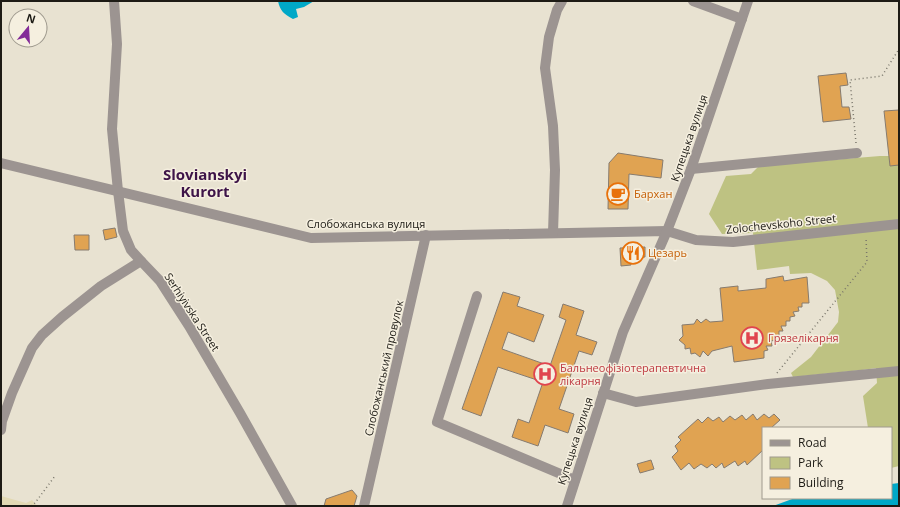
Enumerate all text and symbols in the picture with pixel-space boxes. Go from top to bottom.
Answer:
north arrow [8,8,48,48]
text: N [25,9,38,27]
street label: Купецька вулиця [667,92,710,183]
district label: Slovianskyi Kurort [163,164,247,201]
cafe icon: Бархан [605,181,631,207]
place label: Бархан [634,186,672,201]
street label: Zolochevskoho Street [725,210,837,237]
street label: Слобожанська вулиця [307,216,425,231]
restaurant icon: Цезарь [620,240,646,266]
place label: Цезарь [648,245,687,260]
street label: Serhiyivska Street [161,270,223,354]
street label: Слобожанський провулок [361,298,407,437]
hospital icon: Грязелікарня [739,325,765,351]
place label: Грязелікарня [768,330,839,345]
place label: Бальнеофізіотерапевтична лікарня [560,360,706,388]
hospital icon: Бальнеофізіотерапевтична лікарня [532,361,558,387]
street label: Купецька вулиця [553,395,596,487]
legend [762,427,892,499]
text: Road [798,434,827,451]
text: Park [798,454,824,471]
text: Building [798,474,844,491]

